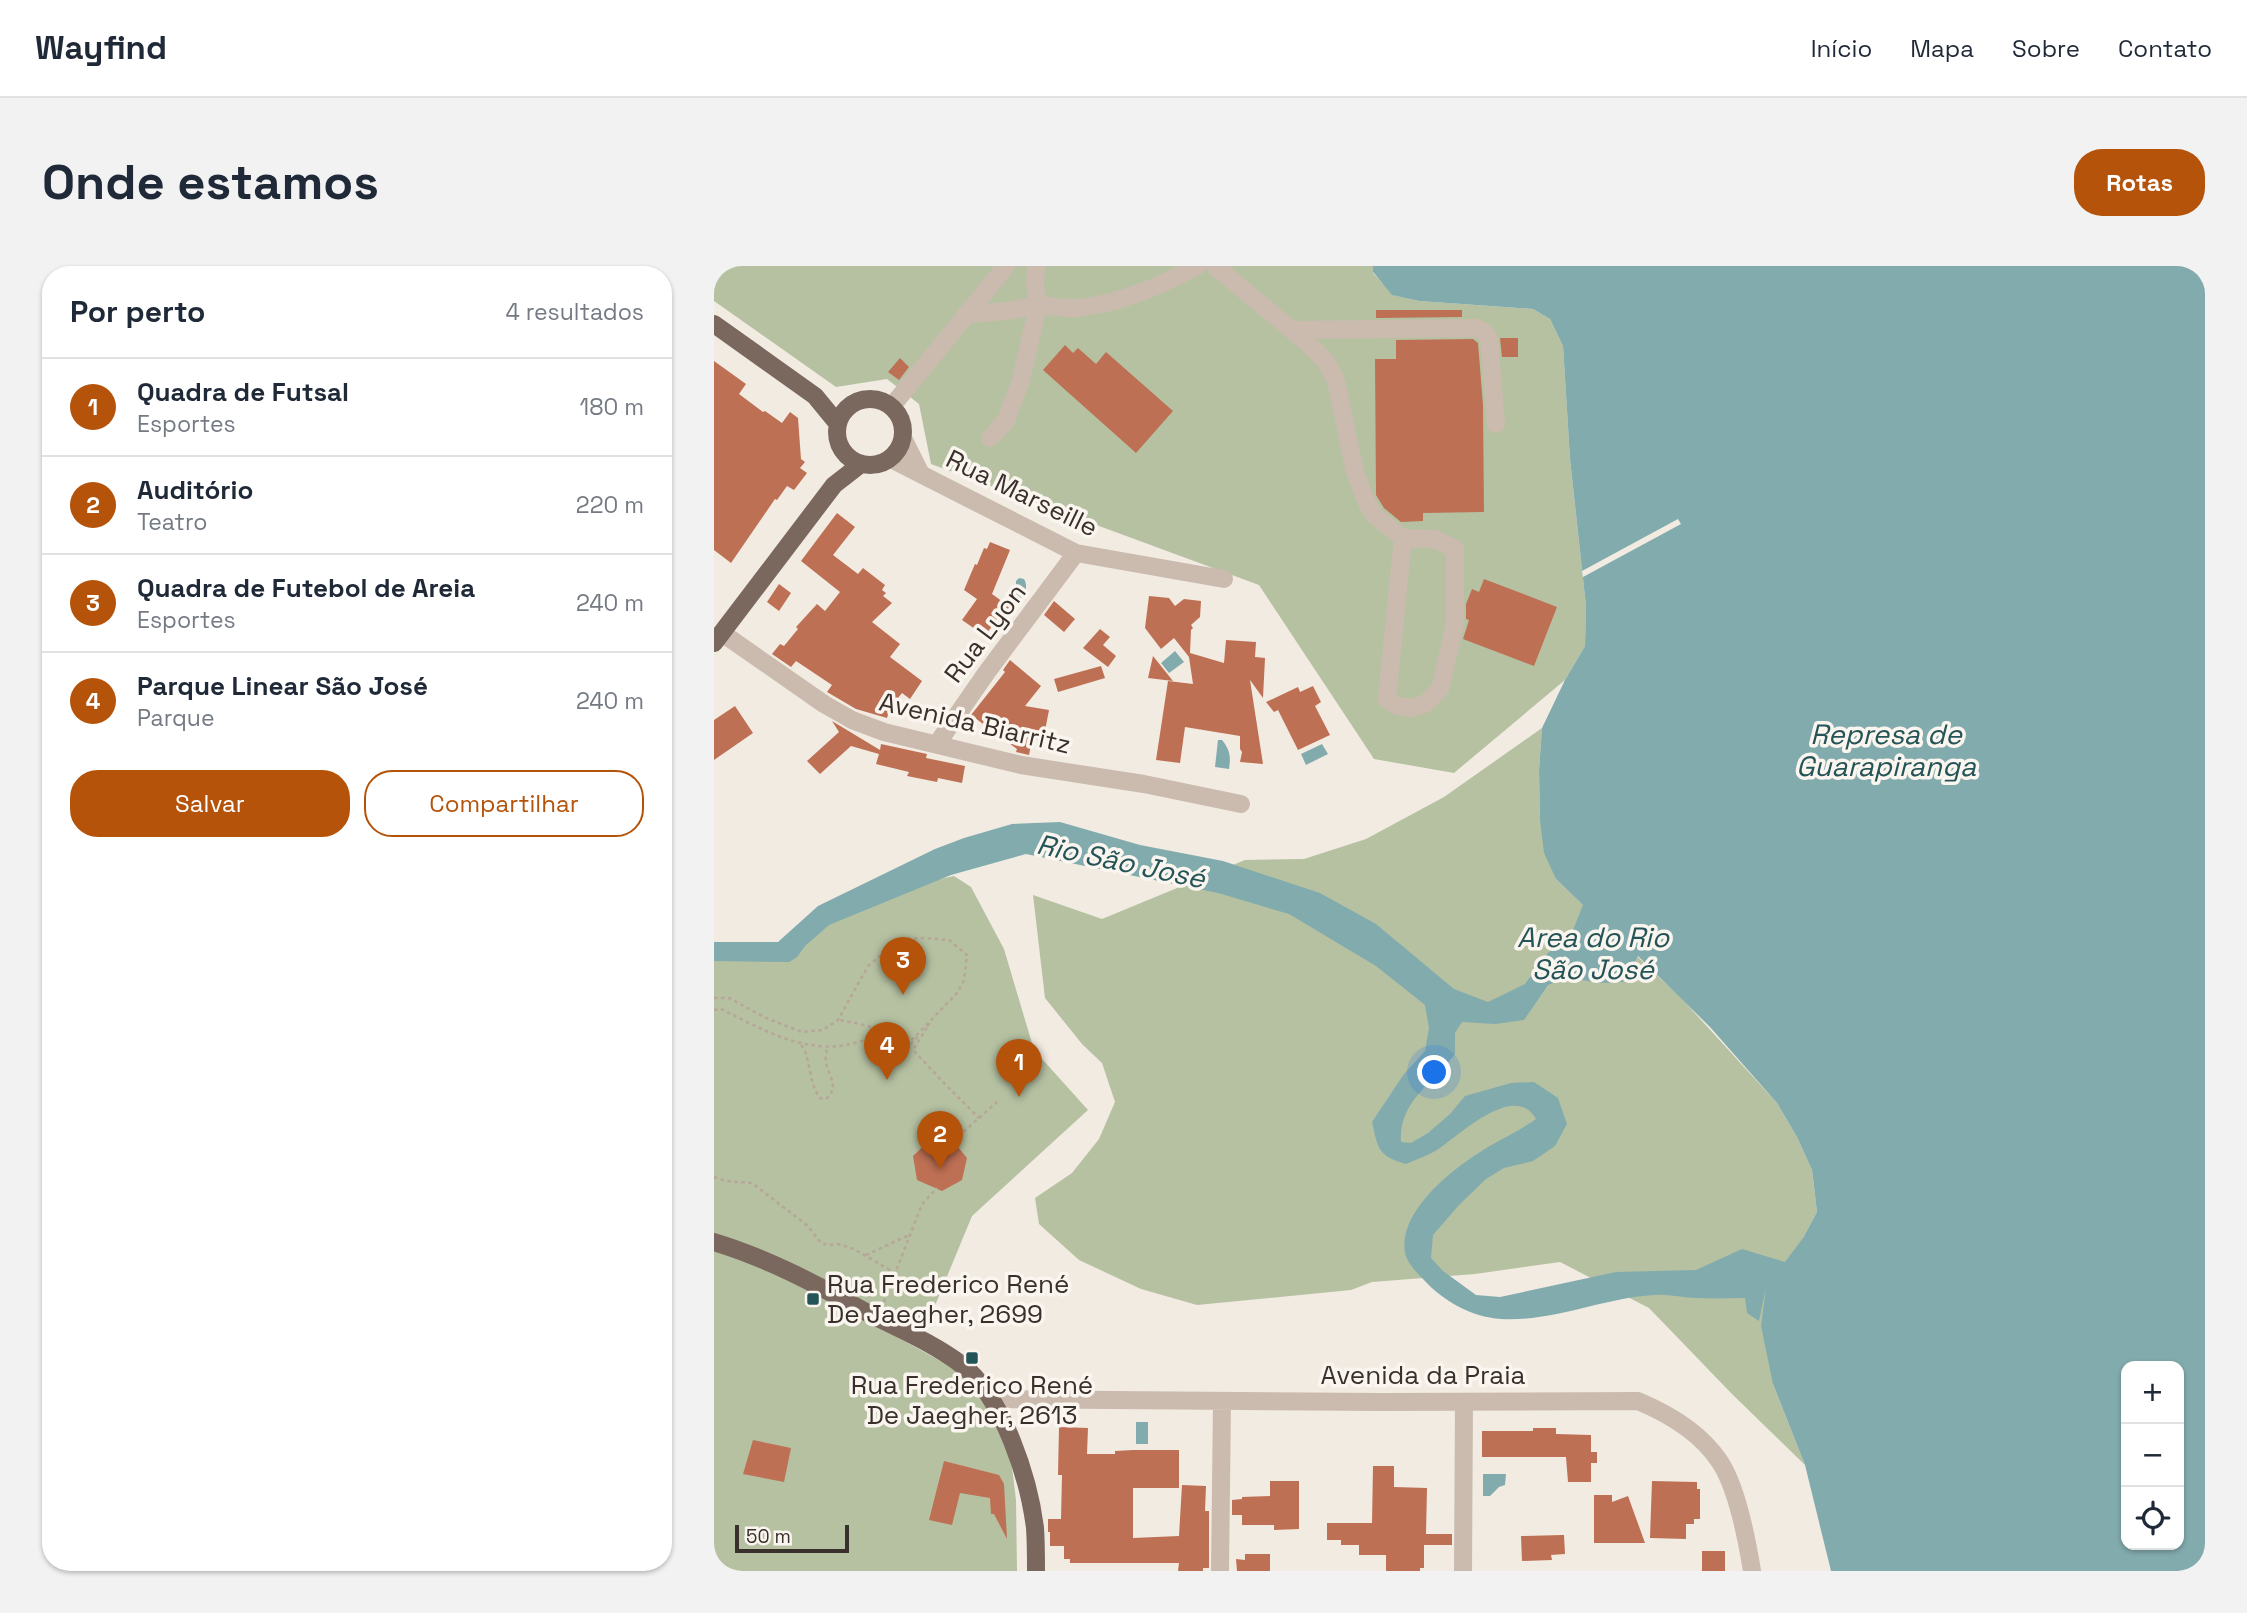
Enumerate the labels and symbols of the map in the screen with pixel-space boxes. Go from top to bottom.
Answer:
street label: Rua Marseille [941,442,1103,544]
street label: Rua Lyon [937,576,1033,690]
street label: Avenida Biarritz [876,684,1074,762]
water label: Represa de Guarapiranga [1796,716,1977,784]
water label: Rio São José [1034,826,1210,897]
water label: Area do Rio São José [1517,919,1670,987]
pin: 3 [880,937,926,995]
pin: 4 [864,1022,910,1080]
pin: 1 [996,1039,1042,1097]
your location [1417,1055,1451,1089]
pin: 2 [917,1111,963,1169]
place label: Rua Frederico René De Jaegher, 2699 [827,1267,1069,1331]
marker: Rua Frederico René De Jaegher, 2699 [805,1291,821,1307]
marker: Rua Frederico René De Jaegher, 2613 [964,1350,980,1366]
street label: Avenida da Praia [1320,1358,1526,1392]
place label: Rua Frederico René De Jaegher, 2613 [851,1368,1093,1432]
scale bar [735,1522,849,1554]

